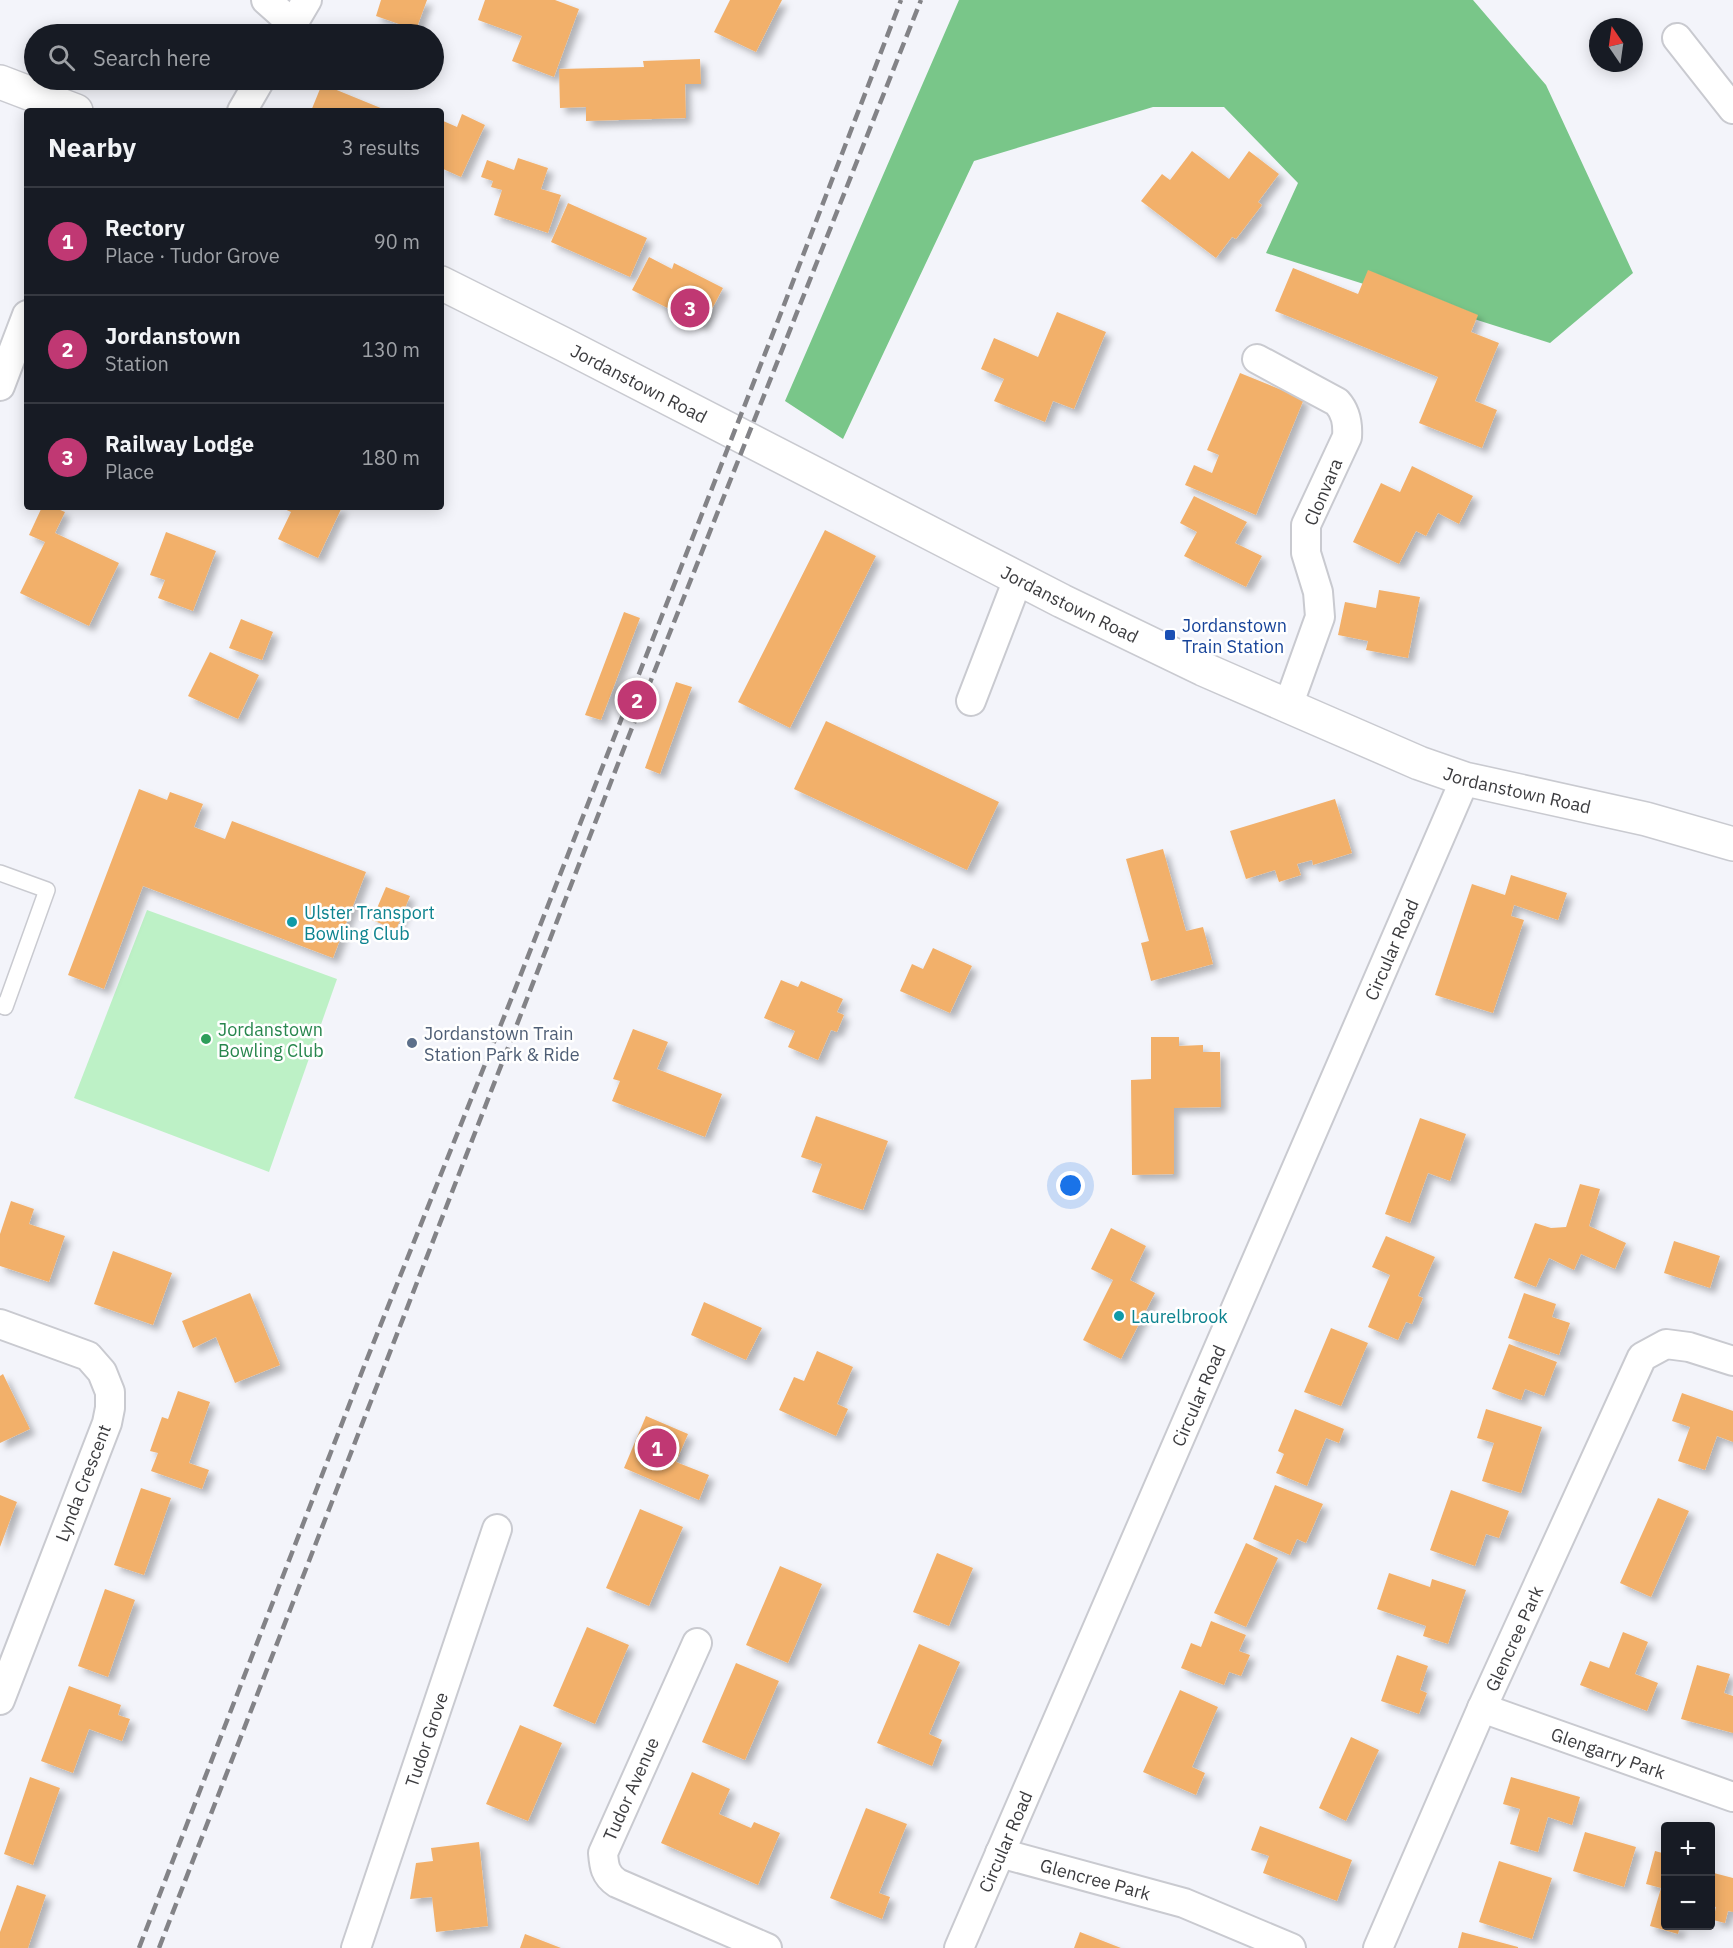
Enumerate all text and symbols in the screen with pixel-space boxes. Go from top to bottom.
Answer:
north arrow [1589,18,1643,72]
search box [24,24,444,90]
icon: search [45,41,78,74]
text: Search here [93,43,211,72]
text: Nearby [48,130,136,164]
text: 3 results [342,134,420,161]
text: Rectory [105,213,185,242]
text: 1 [62,228,74,255]
text: 90 m [374,228,420,255]
text: Place · Tudor Grove [105,242,280,269]
pin: 3 [670,286,710,330]
text: Jordanstown [105,321,241,350]
text: 2 [62,336,74,363]
text: 130 m [362,336,420,363]
street label: Jordanstown Road [567,338,711,428]
text: Station [105,350,169,377]
text: Railway Lodge [105,429,254,458]
text: 3 [62,444,74,471]
text: 180 m [362,444,420,471]
street label: Clonvara [1299,455,1348,529]
text: Place [105,458,154,485]
street label: Jordanstown Road [997,560,1142,648]
place label: Jordanstown Train Station [1182,614,1287,658]
marker: Jordanstown Train Station [1163,628,1177,642]
pin: 2 [618,678,656,722]
street label: Jordanstown Road [1441,761,1593,818]
street label: Circular Road [1359,895,1423,1004]
place label: Ulster Transport Bowling Club [304,901,435,945]
marker: Ulster Transport Bowling Club [285,915,299,929]
place label: Jordanstown Bowling Club [218,1018,324,1062]
place label: Jordanstown Train Station Park & Ride [424,1022,580,1066]
marker: Jordanstown Bowling Club [199,1032,213,1046]
marker: Jordanstown Train Station Park & Ride [405,1036,419,1050]
your location [1056,1171,1085,1200]
place label: Laurelbrook [1131,1305,1228,1328]
marker: Laurelbrook [1112,1309,1126,1323]
street label: Circular Road [1166,1341,1230,1450]
street label: Lynda Crescent [50,1421,116,1545]
pin: 1 [638,1426,676,1470]
street label: Glencree Park [1480,1582,1548,1695]
street label: Tudor Grove [400,1689,453,1790]
street label: Glengarry Park [1548,1722,1669,1784]
street label: Tudor Avenue [598,1733,664,1844]
street label: Circular Road [973,1787,1037,1896]
map controls [1661,1822,1715,1930]
button: + [1661,1822,1715,1876]
street label: Glencree Park [1038,1853,1154,1905]
button: − [1661,1876,1715,1930]

